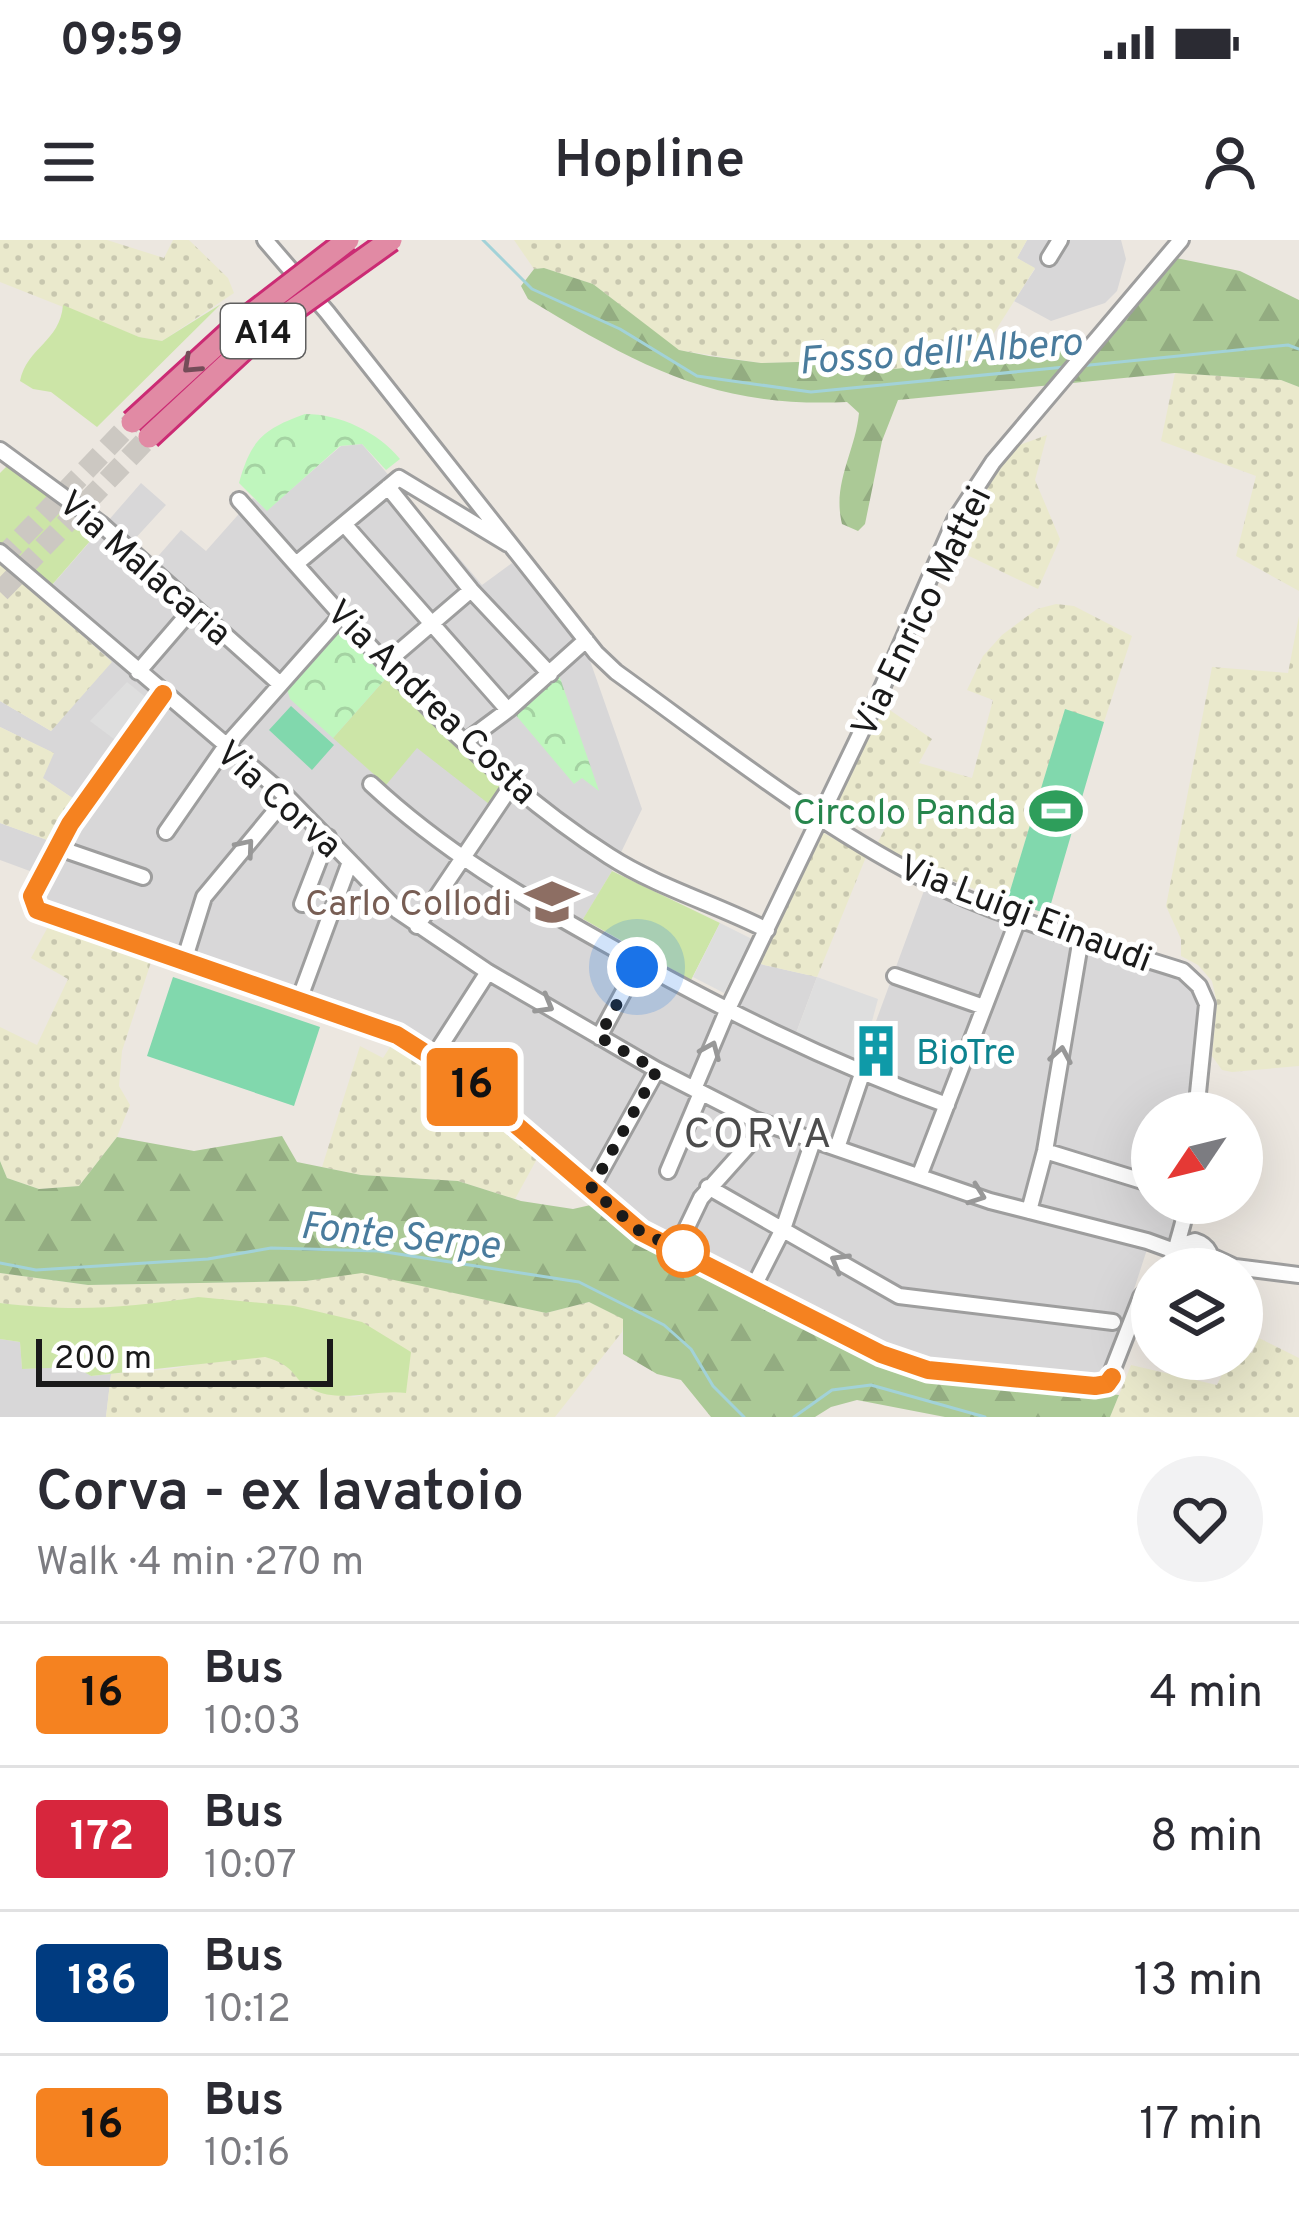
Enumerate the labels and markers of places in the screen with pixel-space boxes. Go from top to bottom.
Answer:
sports icon: Circolo Panda [1027,782,1085,840]
place label: Circolo Panda [793,792,1016,838]
school or university icon: Carlo Collodi [523,873,581,931]
place label: Carlo Collodi [305,883,512,929]
building icon: BioTre [847,1022,905,1080]
place label: BioTre [916,1032,1016,1078]
unlabelled marker [658,1226,708,1276]

